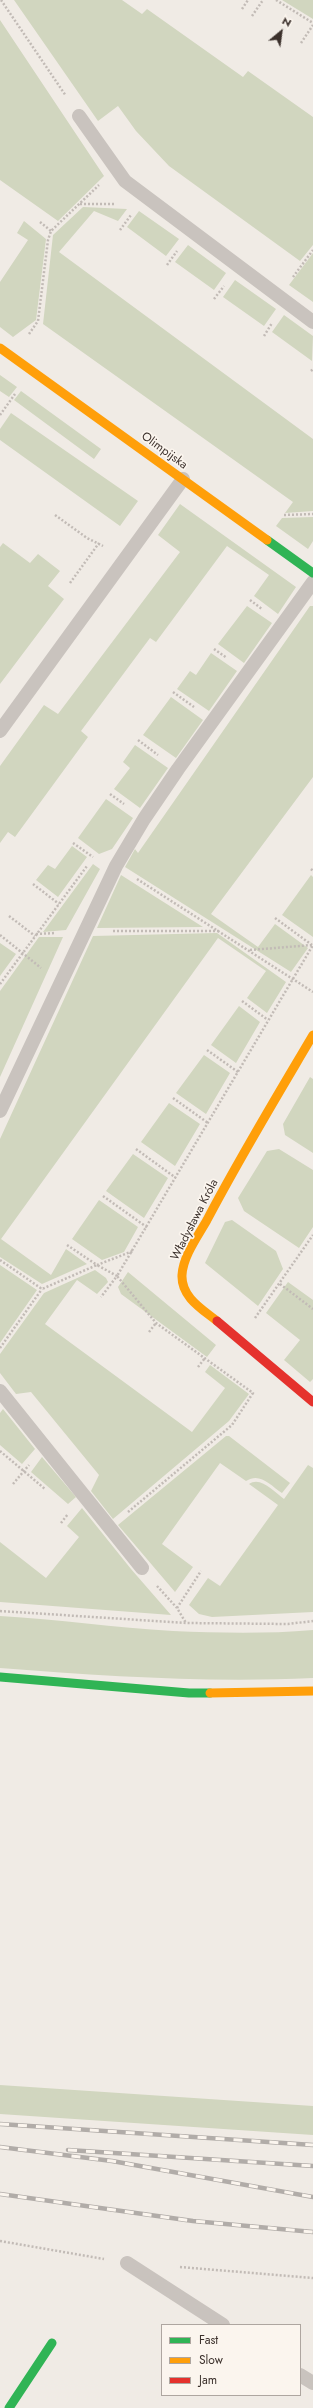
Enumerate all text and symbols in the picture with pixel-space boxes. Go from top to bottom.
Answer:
north arrow [261,12,301,52]
text: N [279,12,295,31]
street label: Olimpijska [138,429,190,473]
street label: Władysława Króla [168,1177,222,1263]
legend [161,2324,301,2396]
text: Fast [199,2331,218,2349]
text: Slow [199,2351,223,2369]
text: Jam [199,2371,217,2389]

